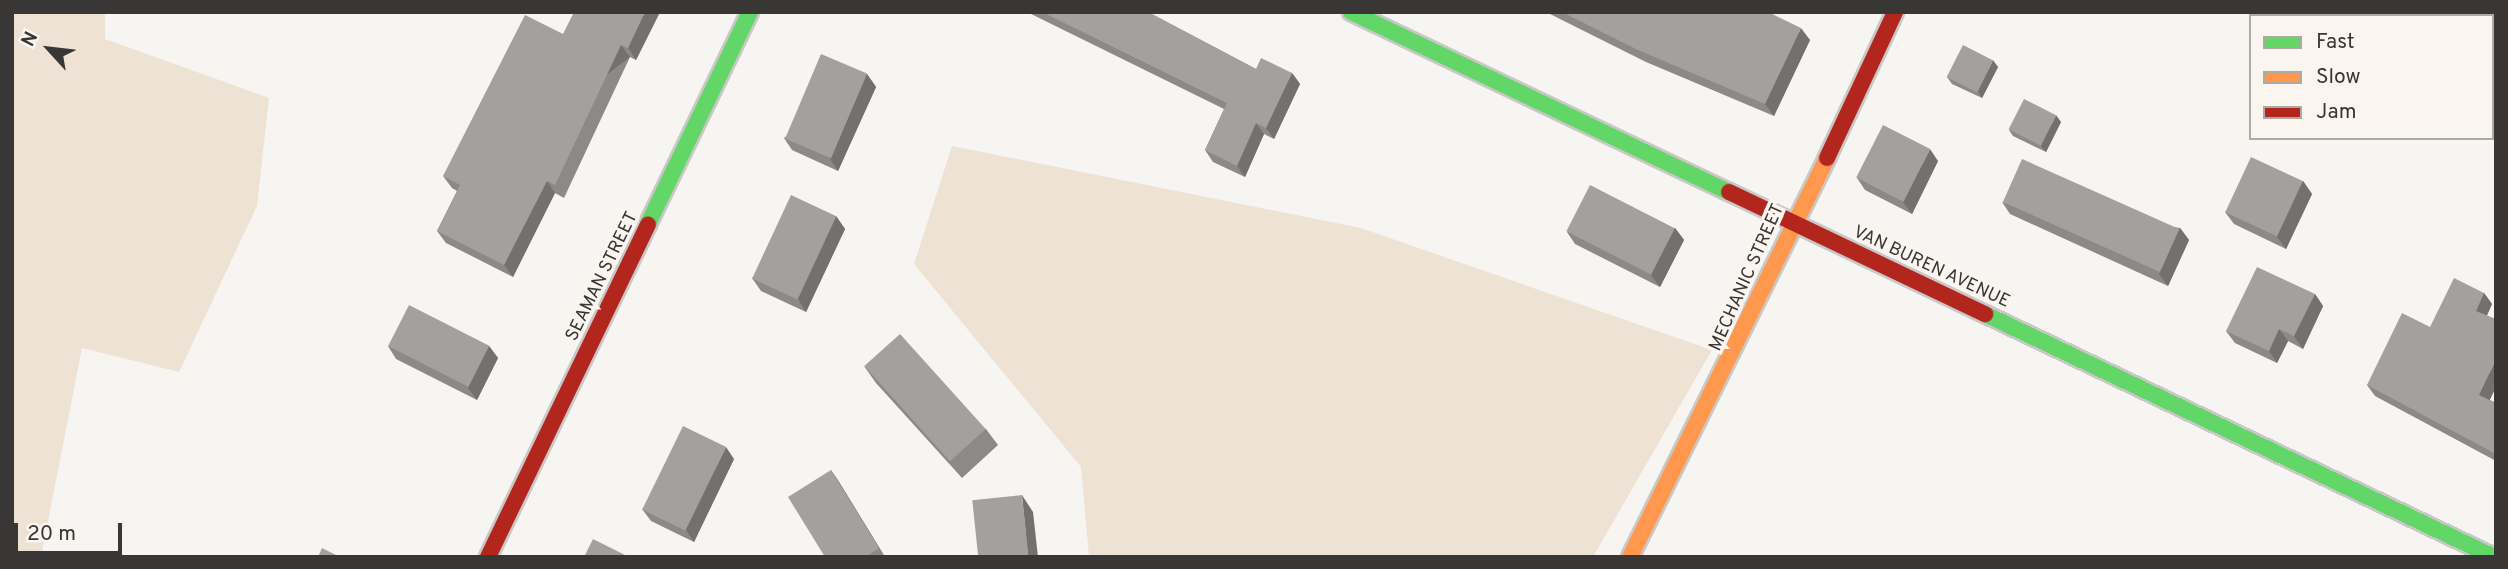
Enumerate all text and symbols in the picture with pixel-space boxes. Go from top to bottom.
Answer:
north arrow [14,14,84,84]
legend [2249,14,2494,140]
text: N [16,28,44,51]
text: Fast [2316,29,2355,56]
text: Slow [2316,64,2361,91]
text: Jam [2316,99,2357,126]
street label: MECHANIC STREET [1706,201,1790,355]
street label: SEAMAN STREET [562,209,644,345]
street label: VAN BUREN AVENUE [1849,222,2013,314]
scale bar [18,510,126,554]
text: 20 m [27,521,76,548]

